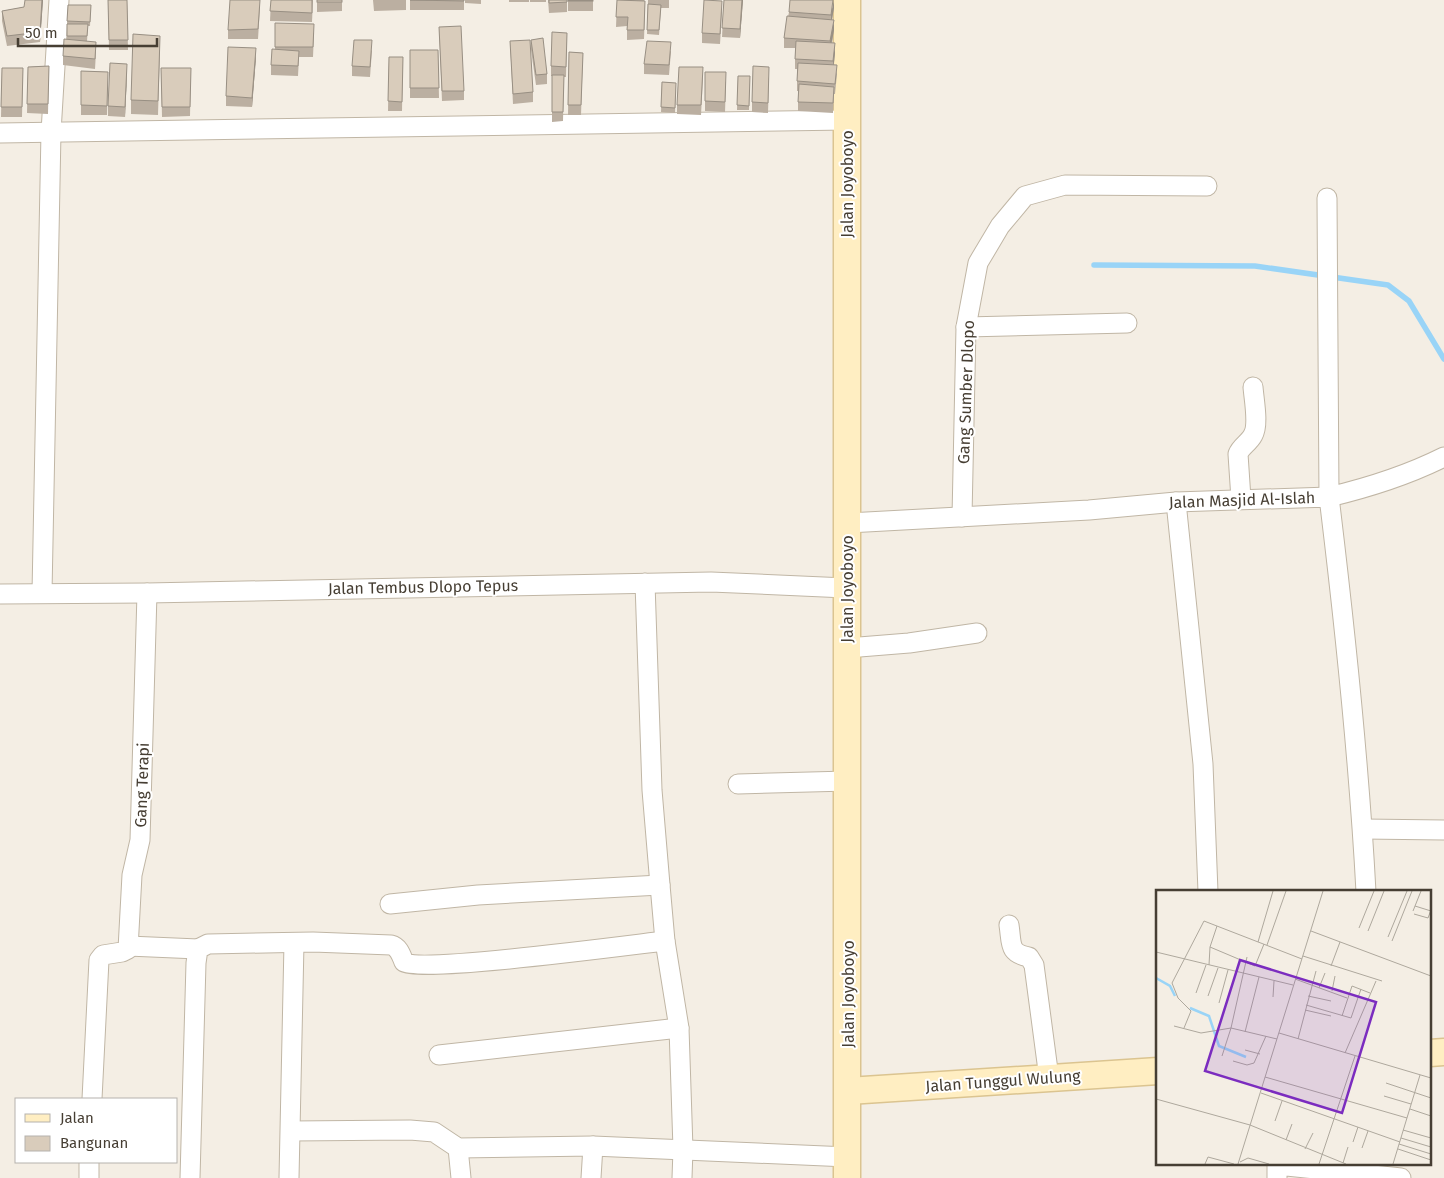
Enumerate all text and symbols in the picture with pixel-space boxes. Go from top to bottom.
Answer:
scale bar [18,15,156,47]
text: 50 m [25,24,58,42]
street label: Jalan Joyoboyo [838,130,857,238]
street label: Gang Sumber Dlopo [954,320,978,464]
street label: Jalan Masjid Al-Islah [1168,488,1316,512]
street label: Jalan Joyoboyo [838,535,857,643]
street label: Jalan Tembus Dlopo Tepus [328,576,518,598]
street label: Gang Terapi [131,742,153,828]
inset map [1156,890,1432,1166]
street label: Jalan Joyoboyo [839,940,858,1048]
street label: Jalan Tunggul Wulung [925,1066,1082,1096]
legend [15,1098,178,1163]
text: Jalan [60,1109,94,1127]
text: Bangunan [60,1134,128,1152]

